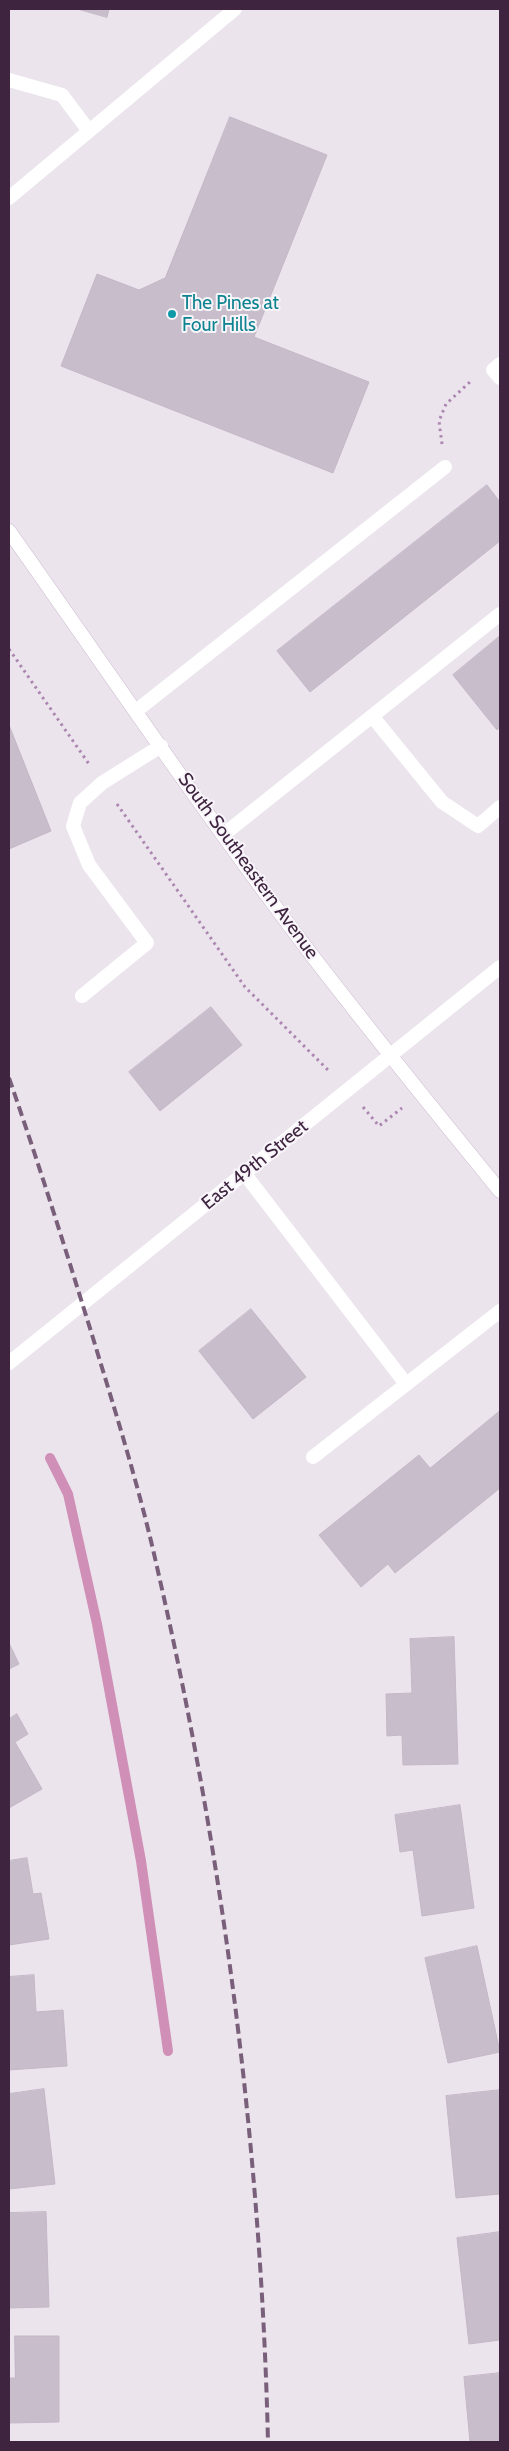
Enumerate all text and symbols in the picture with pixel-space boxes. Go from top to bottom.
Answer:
place label: The Pines at Four Hills [182,292,279,336]
marker: The Pines at Four Hills [166,308,178,320]
street label: South Southeastern Avenue [173,768,323,964]
street label: East 49th Street [197,1115,313,1215]

